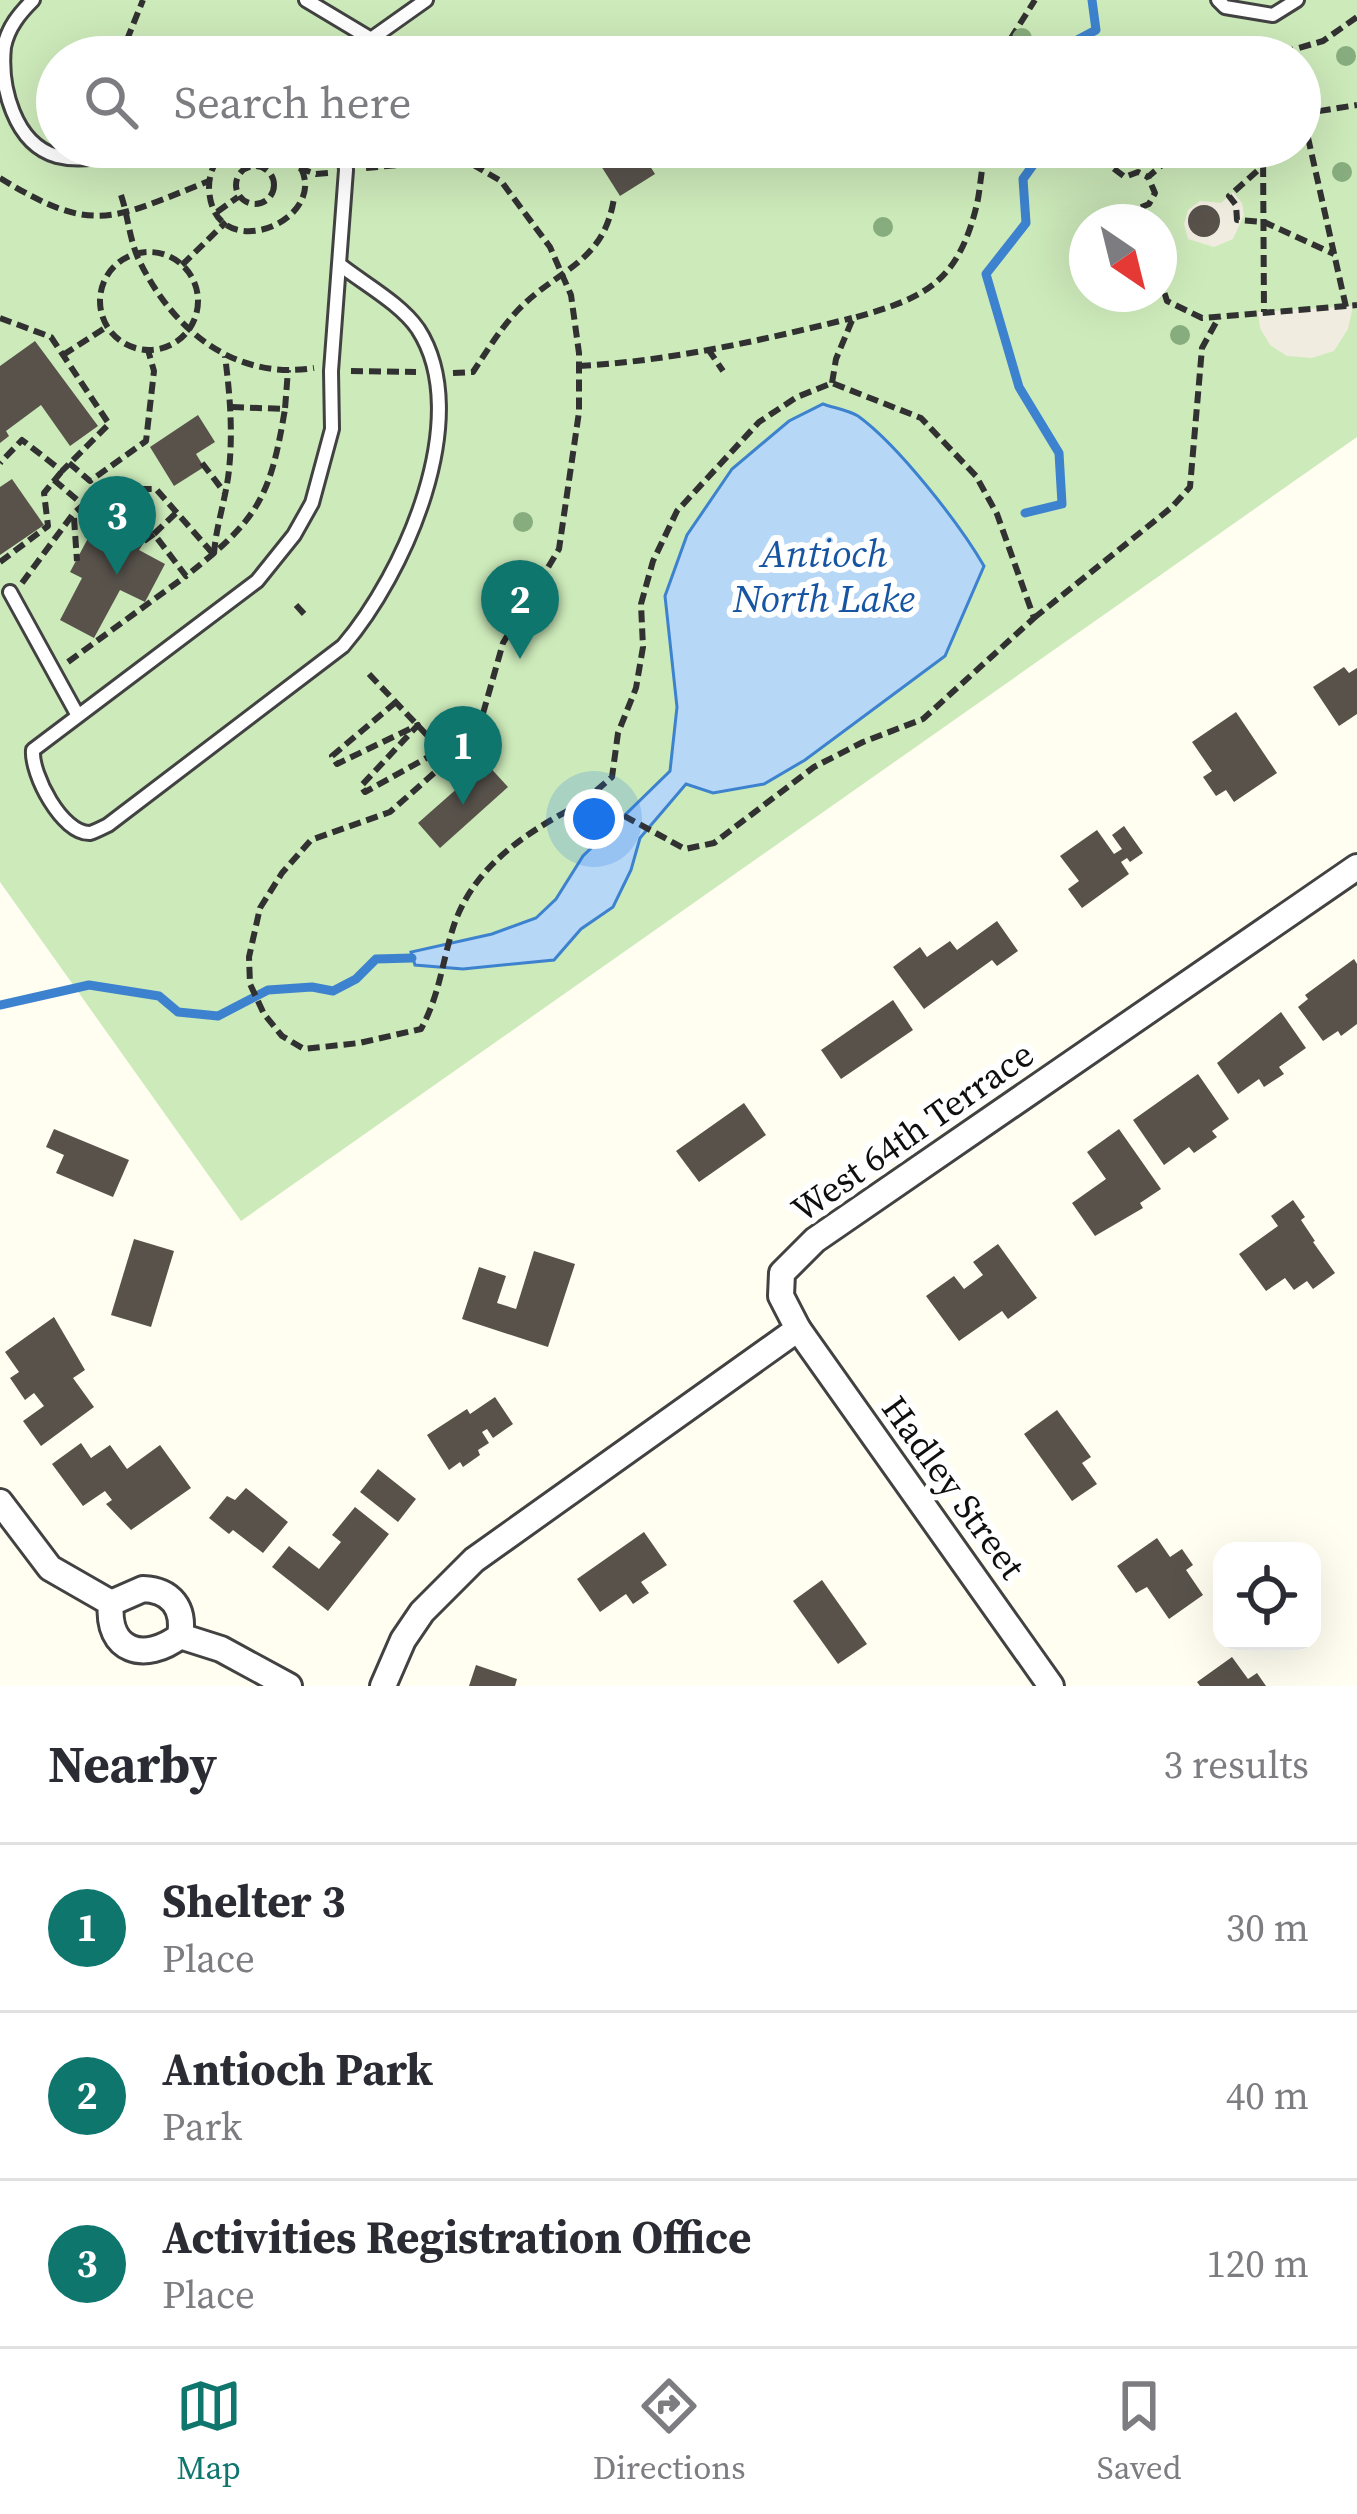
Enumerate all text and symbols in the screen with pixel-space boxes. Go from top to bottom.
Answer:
search box [36,36,1321,168]
icon: search [78,69,144,135]
text: Search here [174,71,411,133]
north arrow [1069,204,1177,312]
pin: 3 [78,476,156,575]
water label: Antioch North Lake [732,527,915,625]
pin: 2 [481,560,559,659]
pin: 1 [424,706,502,805]
your location [564,789,624,849]
street label: West 64th Terrace [781,1030,1043,1233]
street label: Hadley Street [871,1386,1037,1589]
map controls [1213,1542,1321,1650]
button: locate [1213,1542,1321,1650]
text: Nearby [48,1729,217,1799]
text: 3 results [1164,1738,1309,1791]
text: Shelter 3 [162,1870,346,1932]
text: 1 [76,1901,98,1954]
text: 30 m [1226,1901,1309,1954]
text: Place [162,1932,255,1985]
text: Antioch Park [162,2038,433,2100]
text: 2 [76,2069,98,2122]
text: 40 m [1226,2069,1309,2122]
text: Park [162,2100,242,2153]
text: Activities Registration Office [162,2206,751,2268]
text: 3 [76,2237,98,2290]
text: 120 m [1206,2237,1309,2290]
text: Place [162,2268,255,2321]
tab: Map [176,2373,242,2490]
tab: Directions [593,2373,746,2490]
tab: Saved [1097,2373,1181,2490]

